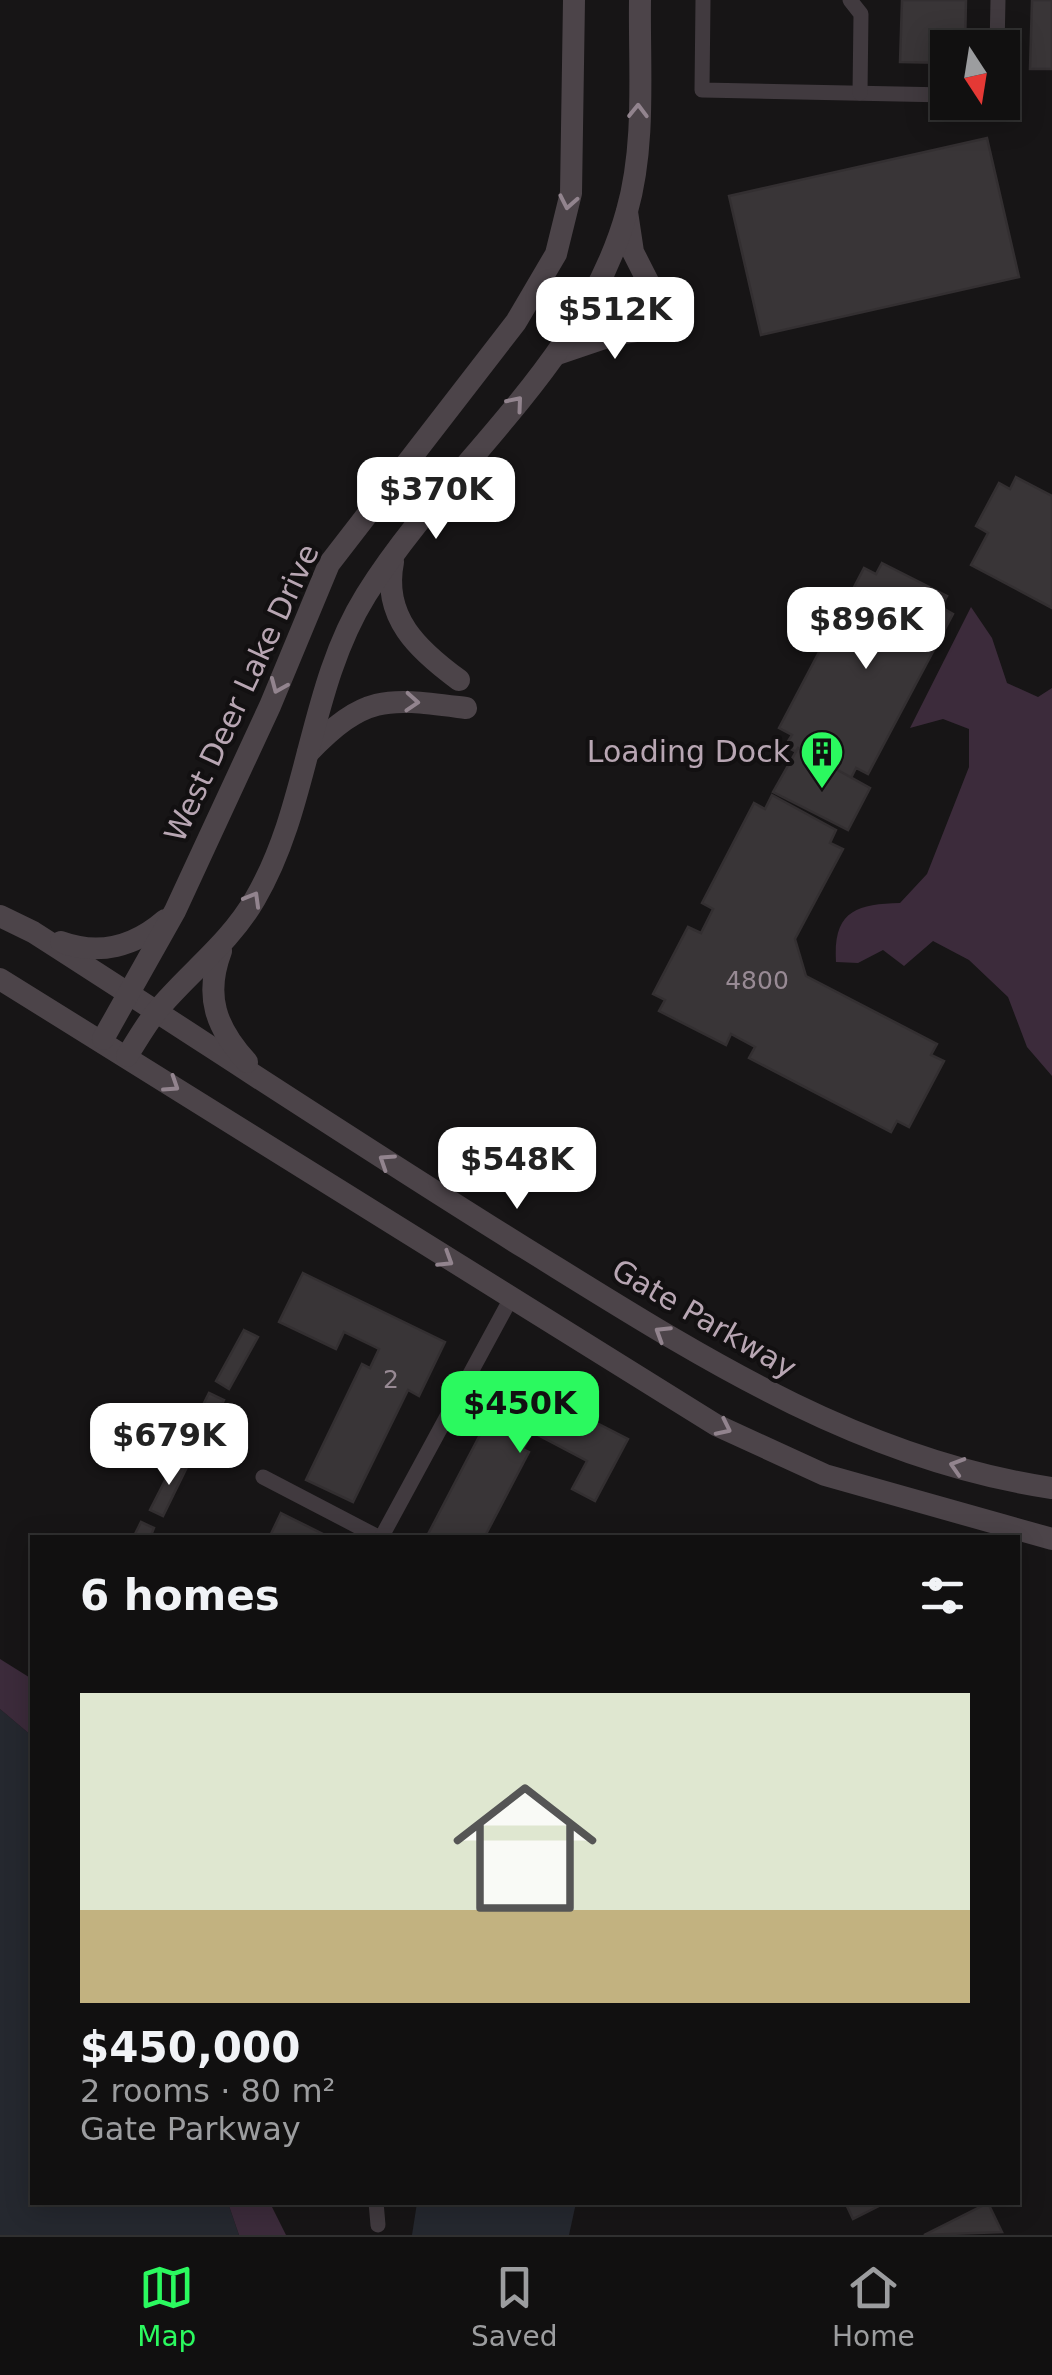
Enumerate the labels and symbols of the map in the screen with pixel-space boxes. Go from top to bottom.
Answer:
north arrow [930,30,1020,120]
one-way arrow [627,102,649,118]
one-way arrow [558,193,579,210]
pin: $512K [545,277,685,362]
one-way arrow [504,396,522,414]
pin: $370K [366,457,506,542]
street label: West Deer Lake Drive [157,538,326,847]
pin: $896K [796,587,936,672]
one-way arrow [270,676,290,694]
one-way arrow [404,691,420,712]
building icon: Loading Dock [799,729,845,790]
place label: Loading Dock [587,734,791,769]
one-way arrow [241,892,260,910]
house number: 4800 [725,966,789,995]
one-way arrow [161,1073,179,1092]
pin: $548K [447,1127,587,1212]
one-way arrow [379,1154,397,1173]
one-way arrow [436,1247,454,1266]
street label: Gate Parkway [606,1252,803,1385]
one-way arrow [655,1326,673,1345]
house number: 2 [383,1365,399,1394]
pin: $450K [450,1371,590,1456]
pin: $679K [99,1403,239,1488]
one-way arrow [714,1416,732,1435]
one-way arrow [949,1457,966,1478]

